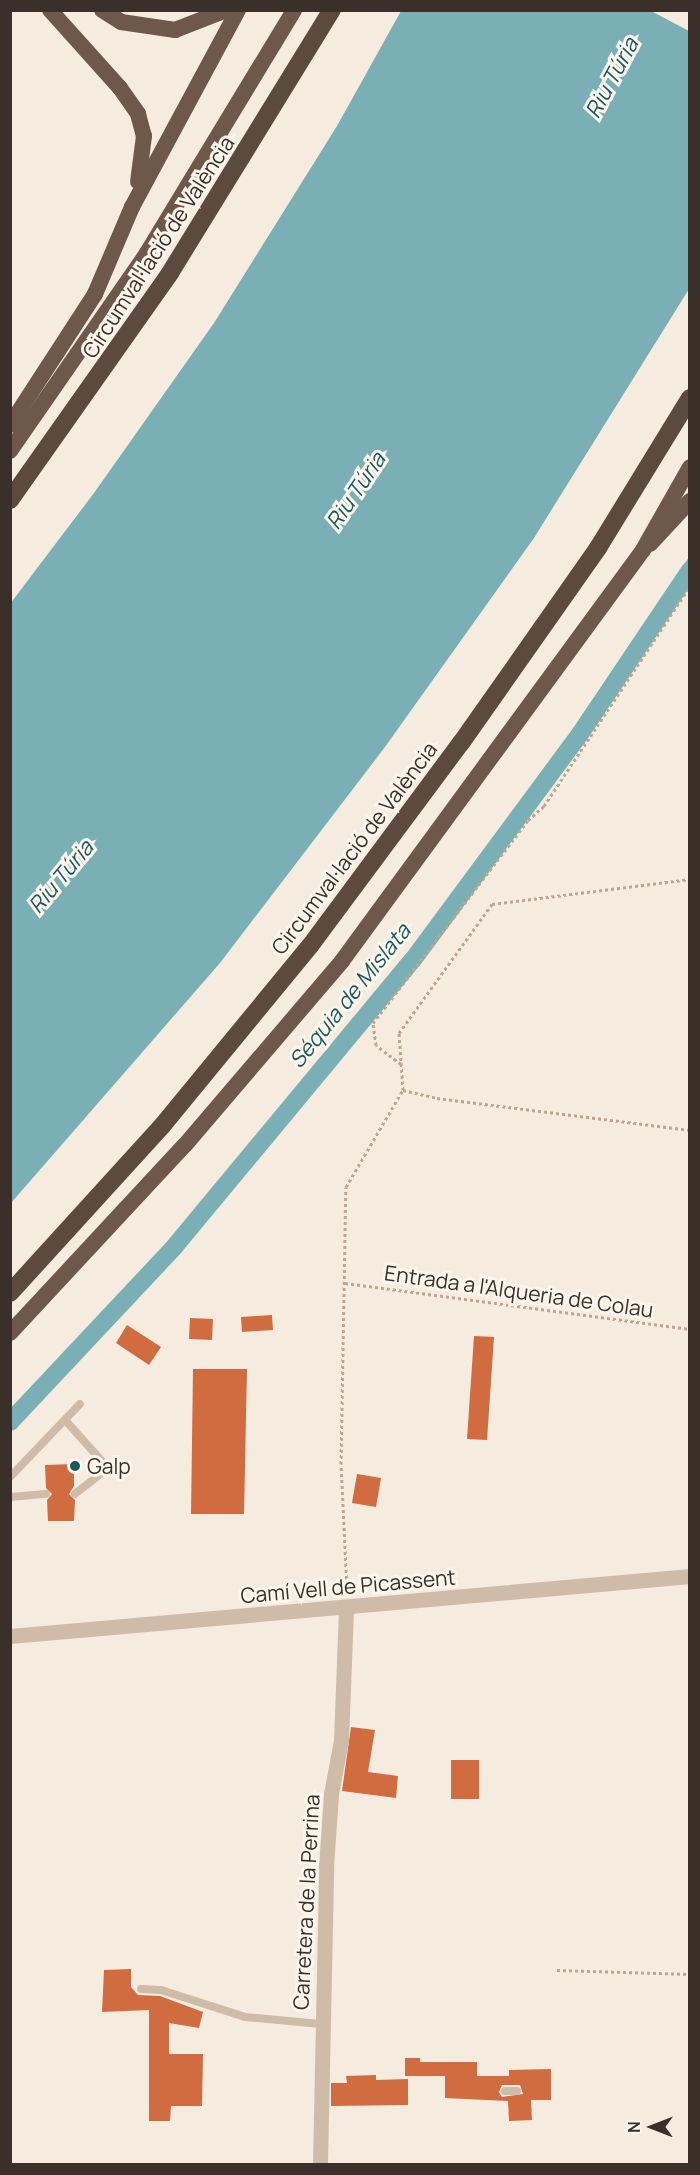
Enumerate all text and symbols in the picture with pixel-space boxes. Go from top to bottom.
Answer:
water label: Riu Túria [580,33,644,123]
street label: Circumval·lació de València [77,131,239,363]
water label: Riu Túria [321,448,391,534]
street label: Circumval·lació de València [266,737,442,959]
water label: Riu Túria [23,835,99,919]
water label: Séquia de Mislata [284,918,416,1074]
street label: Entrada a l'Alqueria de Colau [383,1260,655,1322]
place label: Galp [87,1453,131,1479]
marker: Galp [68,1459,82,1473]
street label: Camí Vell de Picassent [239,1564,457,1608]
street label: Carretera de la Perrina [288,1794,324,2010]
north arrow [622,2097,682,2157]
text: N [623,2121,645,2133]

